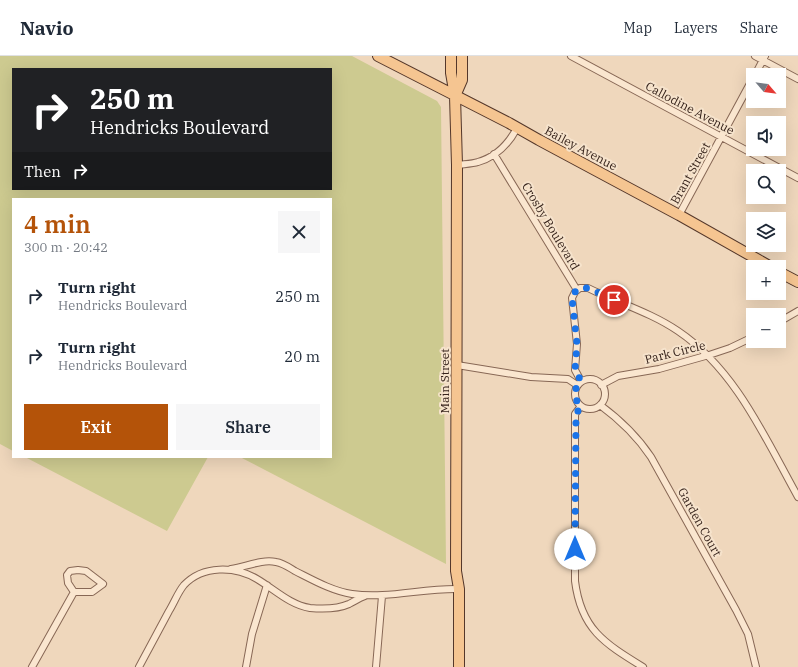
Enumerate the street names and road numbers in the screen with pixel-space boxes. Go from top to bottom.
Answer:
street label: Callodine Avenue [643,78,737,138]
street label: Bailey Avenue [542,123,620,173]
street label: Brant Street [667,139,713,207]
street label: Crosby Boulevard [519,179,583,273]
street label: Park Circle [643,337,707,367]
street label: Main Street [437,349,452,413]
street label: Garden Court [675,485,725,559]

